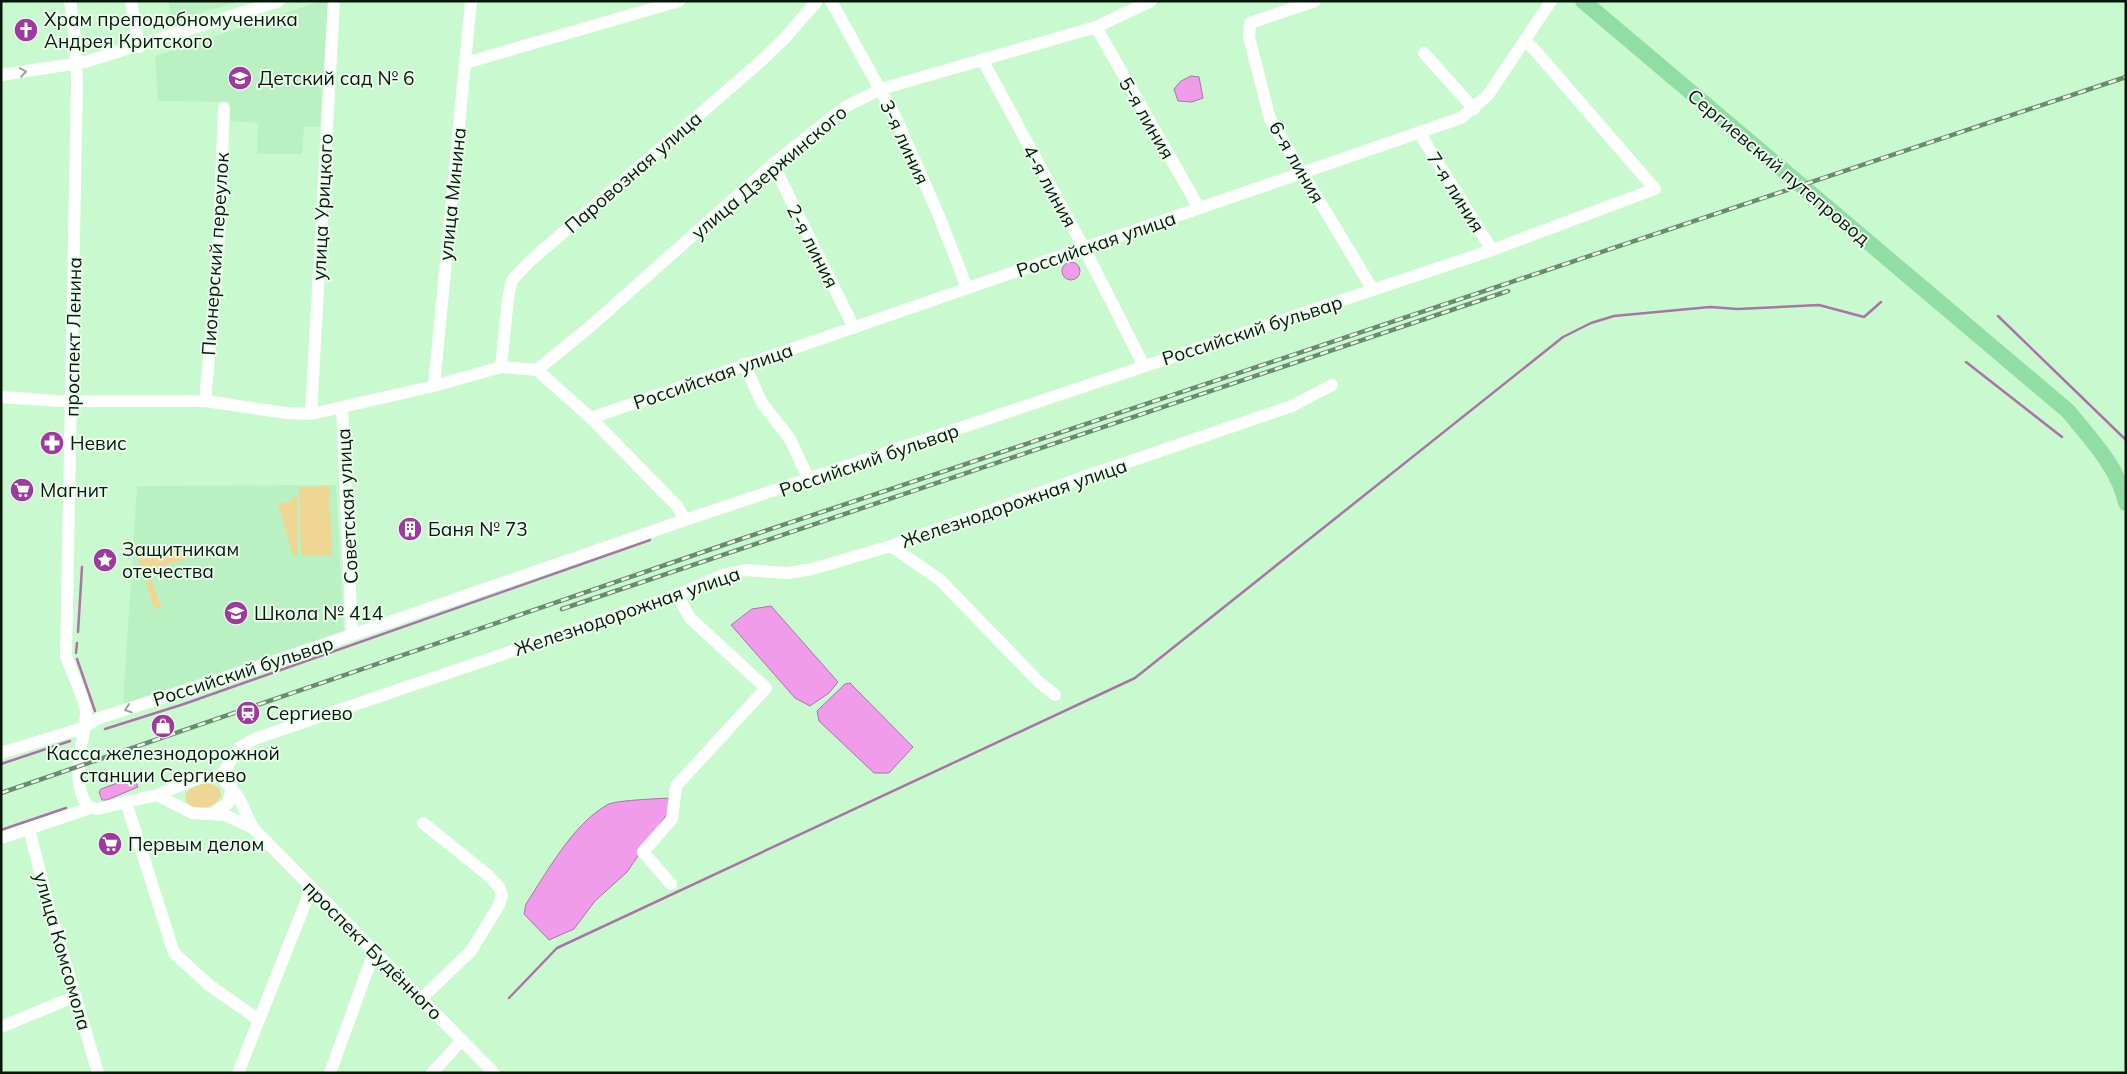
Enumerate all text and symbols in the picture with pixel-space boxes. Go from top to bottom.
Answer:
place label: Храм преподобномученика Андрея Критского [44,7,298,53]
church icon: Храм преподобномученика Андрея Критского [13,17,39,43]
school or university icon: Детский сад № 6 [227,65,253,91]
place label: Детский сад № 6 [258,66,414,90]
one-way arrow [19,67,27,78]
street label: 5-я линия [1114,73,1180,163]
street label: Сергиевский путепровод [1683,84,1876,251]
street label: 3-я линия [875,96,935,188]
street label: улица Дзержинского [686,100,852,244]
street label: Паровозная улица [560,106,706,238]
street label: 6-я линия [1264,117,1330,207]
street label: улица Минина [433,126,471,262]
street label: улица Урицкого [306,133,338,281]
street label: 4-я линия [1018,141,1082,231]
street label: 7-я линия [1422,147,1490,237]
street label: Пионерский переулок [196,151,234,356]
street label: 2-я линия [782,200,844,292]
street label: Российская улица [1013,205,1179,283]
street label: проспект Ленина [60,257,86,417]
street label: Российский бульвар [1159,289,1345,371]
street label: Российская улица [630,337,796,415]
street label: Российский бульвар [776,418,962,502]
street label: Советская улица [331,428,363,584]
pharmacy icon: Невис [39,430,65,456]
place label: Невис [70,431,127,455]
street label: Железнодорожная улица [898,453,1130,553]
supermarket icon: Магнит [9,477,35,503]
place label: Магнит [40,478,108,502]
building icon: Баня № 73 [397,516,423,542]
place label: Баня № 73 [428,517,528,541]
place label: Защитникам отечества [122,537,239,583]
place icon: Защитникам отечества [92,547,118,573]
street label: Железнодорожная улица [511,561,743,661]
school or university icon: Школа № 414 [223,600,249,626]
place label: Школа № 414 [254,601,383,625]
street label: Российский бульвар [150,630,336,712]
station icon: Сергиево [235,700,261,726]
place label: Сергиево [266,701,353,725]
one-way arrow [125,703,133,713]
shop icon: Касса железнодорожной станции Сергиево [150,713,176,739]
place label: Касса железнодорожной станции Сергиево [46,741,280,787]
supermarket icon: Первым делом [97,831,123,857]
place label: Первым делом [128,832,264,856]
street label: улица Комсомола [29,869,97,1033]
street label: проспект Будённого [298,875,448,1025]

